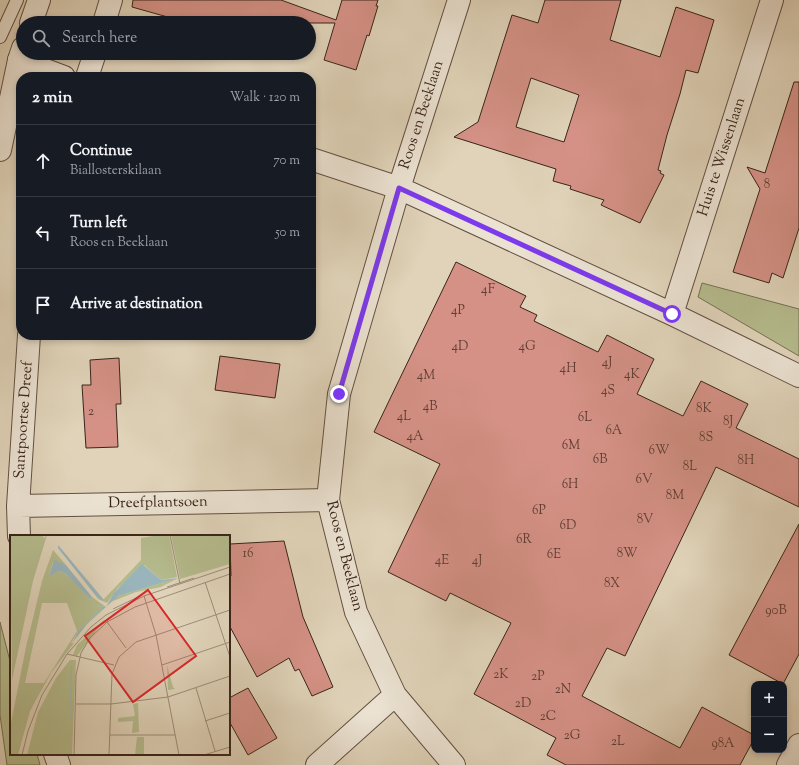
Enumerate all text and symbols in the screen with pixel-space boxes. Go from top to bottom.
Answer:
search box [16,16,316,60]
icon: search [30,27,52,49]
text: Search here [62,28,137,49]
street label: Roos en Beeklaan [395,58,450,172]
text: 2 min [32,86,73,110]
text: Walk · 120 m [230,89,300,107]
street label: Huis te Wissenlaan [693,95,751,219]
text: Continue [70,141,132,162]
icon: ahead [32,150,54,172]
text: 70 m [273,152,300,170]
text: Biallosterskilaan [70,162,162,180]
house number: 8 [764,176,770,194]
text: Turn left [70,213,127,234]
icon: left [32,222,54,244]
text: 50 m [275,224,300,242]
text: Roos en Beeklaan [70,234,168,252]
house number: 4F [481,281,495,299]
icon: arrive [32,294,54,316]
text: Arrive at destination [70,294,203,315]
house number: 4P [451,302,465,320]
route start [663,305,681,323]
house number: 4D [452,338,468,356]
house number: 4G [518,338,536,356]
house number: 4J [602,354,612,372]
street label: Santpoortse Dreef [9,360,39,480]
house number: 4H [560,360,577,378]
house number: 4K [624,366,641,384]
house number: 4M [417,367,435,385]
house number: 4S [601,382,615,400]
route end [330,385,348,403]
house number: 4B [423,398,437,416]
house number: 8K [696,400,713,418]
house number: 2 [88,403,94,421]
house number: 4L [397,408,411,426]
house number: 6L [578,409,592,427]
house number: 8J [723,413,733,431]
house number: 6A [606,422,623,440]
house number: 4A [406,428,424,446]
house number: 8S [699,429,713,447]
house number: 6M [562,437,580,455]
house number: 6W [649,442,670,460]
house number: 6B [593,451,607,469]
house number: 8H [738,452,755,470]
house number: 8L [683,458,697,476]
house number: 6V [636,471,653,489]
house number: 6H [562,476,579,494]
house number: 8M [666,487,684,505]
street label: Dreefplantsoen [108,492,208,514]
street label: Roos en Beeklaan [320,498,368,614]
house number: 6P [532,502,546,520]
house number: 8V [637,511,654,529]
house number: 6D [560,517,576,535]
house number: 6R [516,531,533,549]
inset map [10,535,230,755]
house number: 16 [243,545,253,563]
house number: 8W [617,545,638,563]
house number: 6E [547,546,561,564]
house number: 4E [435,552,449,570]
house number: 4J [472,552,482,570]
house number: 8X [604,575,620,593]
house number: 90B [765,602,787,620]
house number: 2K [493,666,509,684]
house number: 2P [531,668,545,686]
house number: 2N [555,681,571,699]
map controls [751,681,787,753]
button: + [751,681,787,717]
house number: 2D [515,695,531,713]
house number: 2C [540,708,556,726]
button: − [751,717,787,753]
house number: 2G [564,727,581,745]
house number: 2L [611,733,625,751]
house number: 98A [711,735,735,753]

